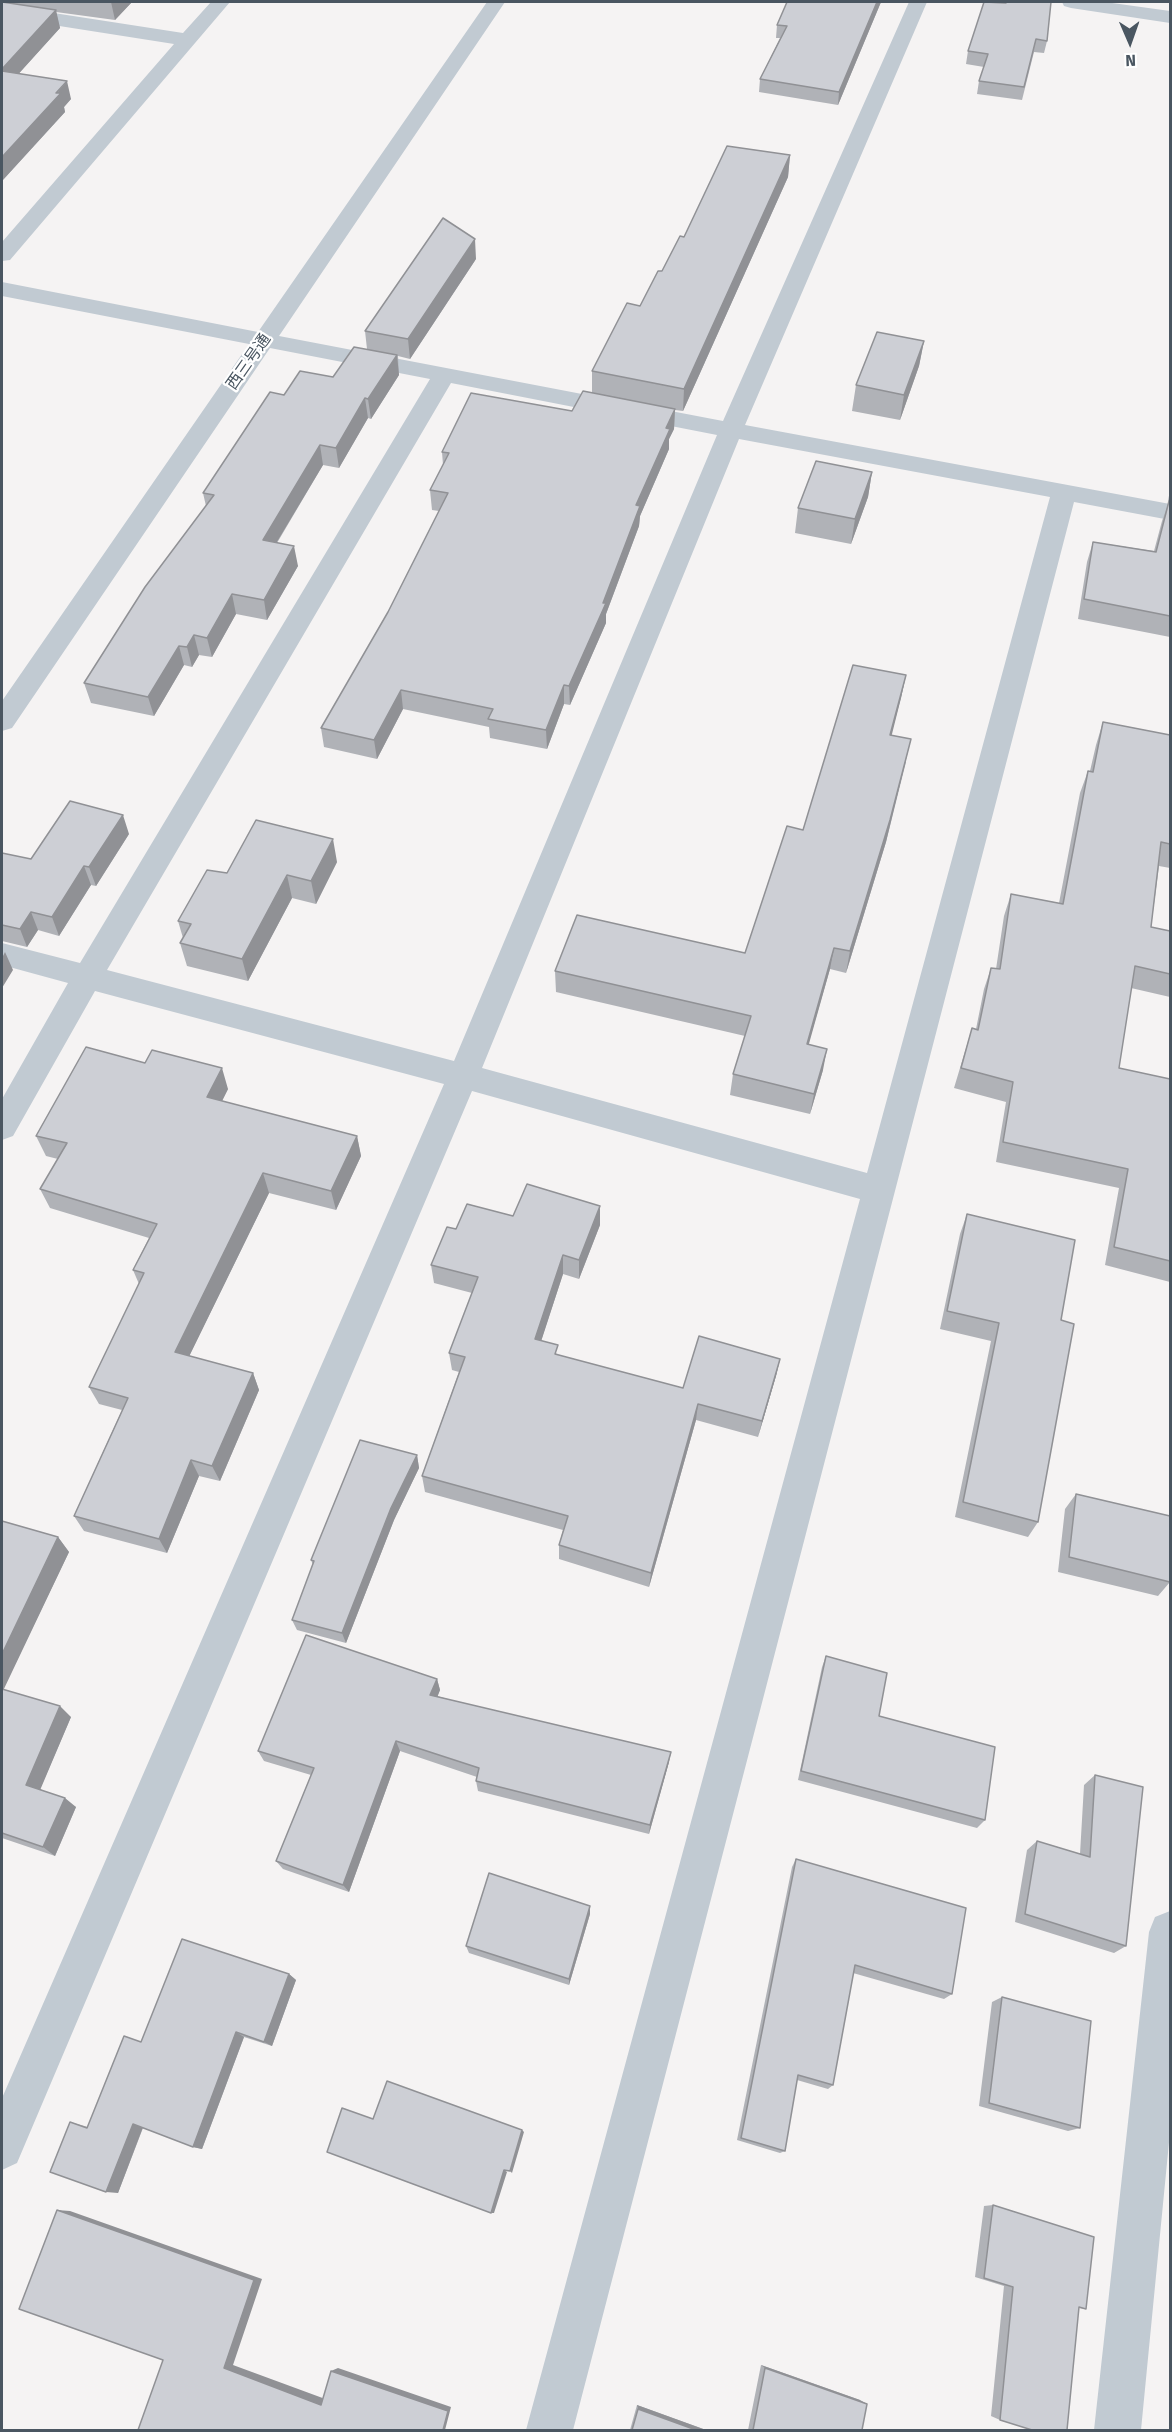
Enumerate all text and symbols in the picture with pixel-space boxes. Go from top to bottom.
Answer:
north arrow [1100,12,1160,72]
text: N [1125,51,1136,70]
street label: 西三号通 [223,330,275,394]

